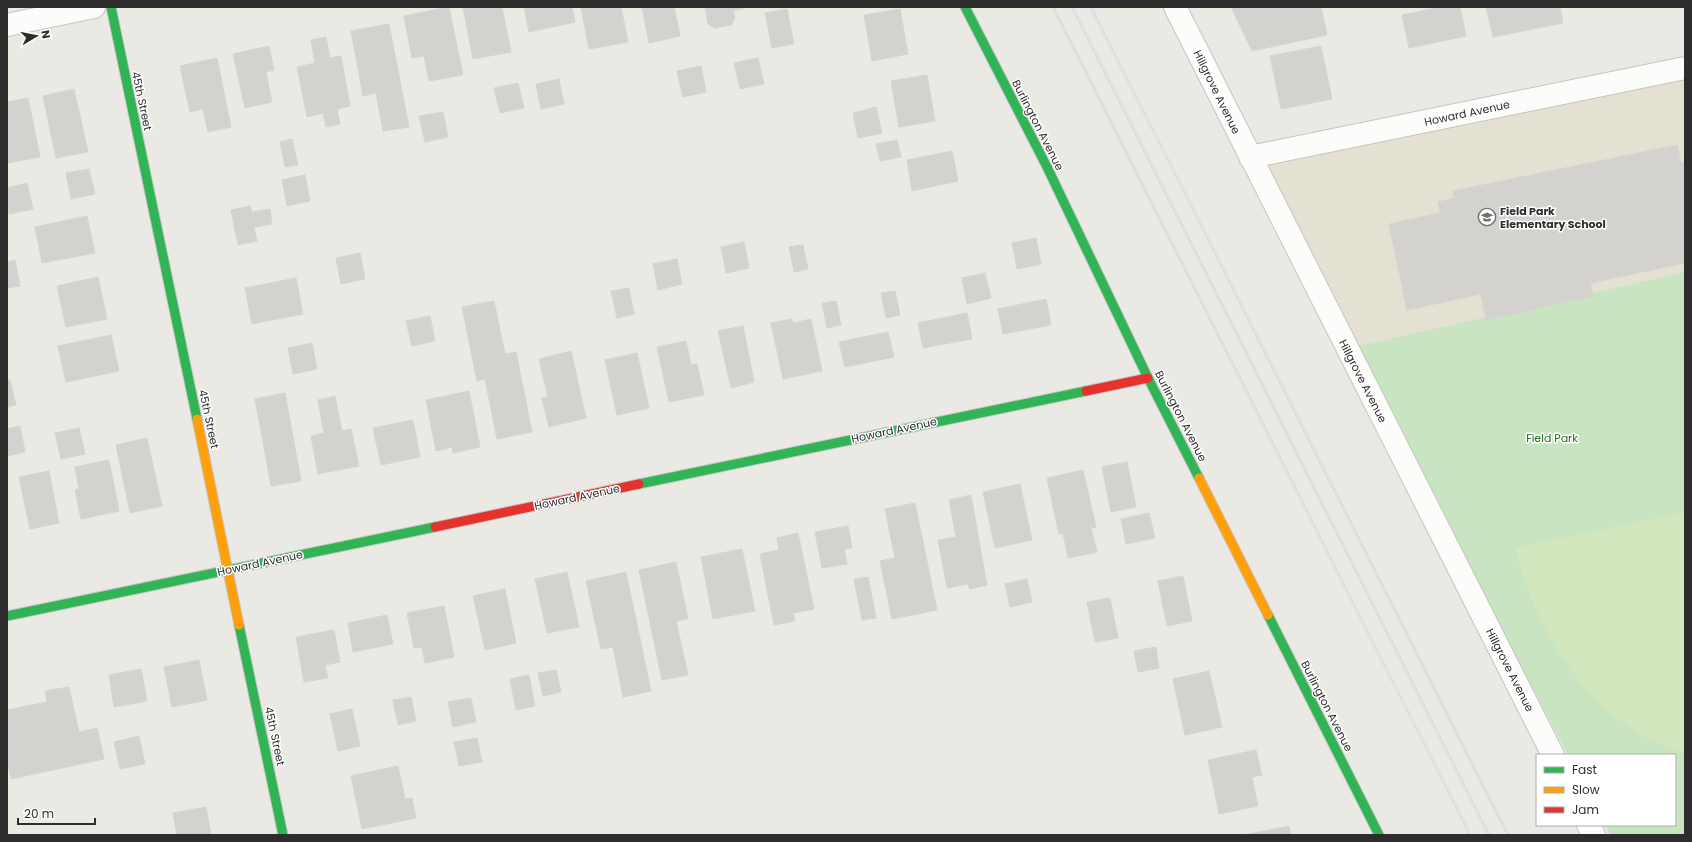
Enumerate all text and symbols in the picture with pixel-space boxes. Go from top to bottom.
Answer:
north arrow [16,16,56,56]
text: N [37,29,54,40]
street label: Hillgrove Avenue [1190,47,1244,137]
street label: 45th Street [128,70,156,132]
street label: Burlington Avenue [1008,77,1068,173]
street label: Howard Avenue [1423,96,1511,130]
place label: Field Park Elementary School [1500,203,1606,232]
school or university icon: Field Park Elementary School [1477,207,1497,227]
street label: Hillgrove Avenue [1335,337,1391,426]
street label: Burlington Avenue [1151,368,1211,464]
street label: 45th Street [195,388,223,450]
street label: Howard Avenue [850,413,938,447]
park label: Field Park [1526,430,1578,446]
street label: Howard Avenue [533,480,621,514]
street label: Howard Avenue [216,546,304,580]
street label: Hillgrove Avenue [1482,626,1538,715]
street label: Burlington Avenue [1297,658,1357,754]
street label: 45th Street [261,705,289,767]
legend [1536,754,1676,826]
text: Fast [1572,761,1597,778]
text: Slow [1572,781,1600,798]
scale bar [18,800,95,826]
text: Jam [1572,801,1599,818]
text: 20 m [24,805,54,822]

